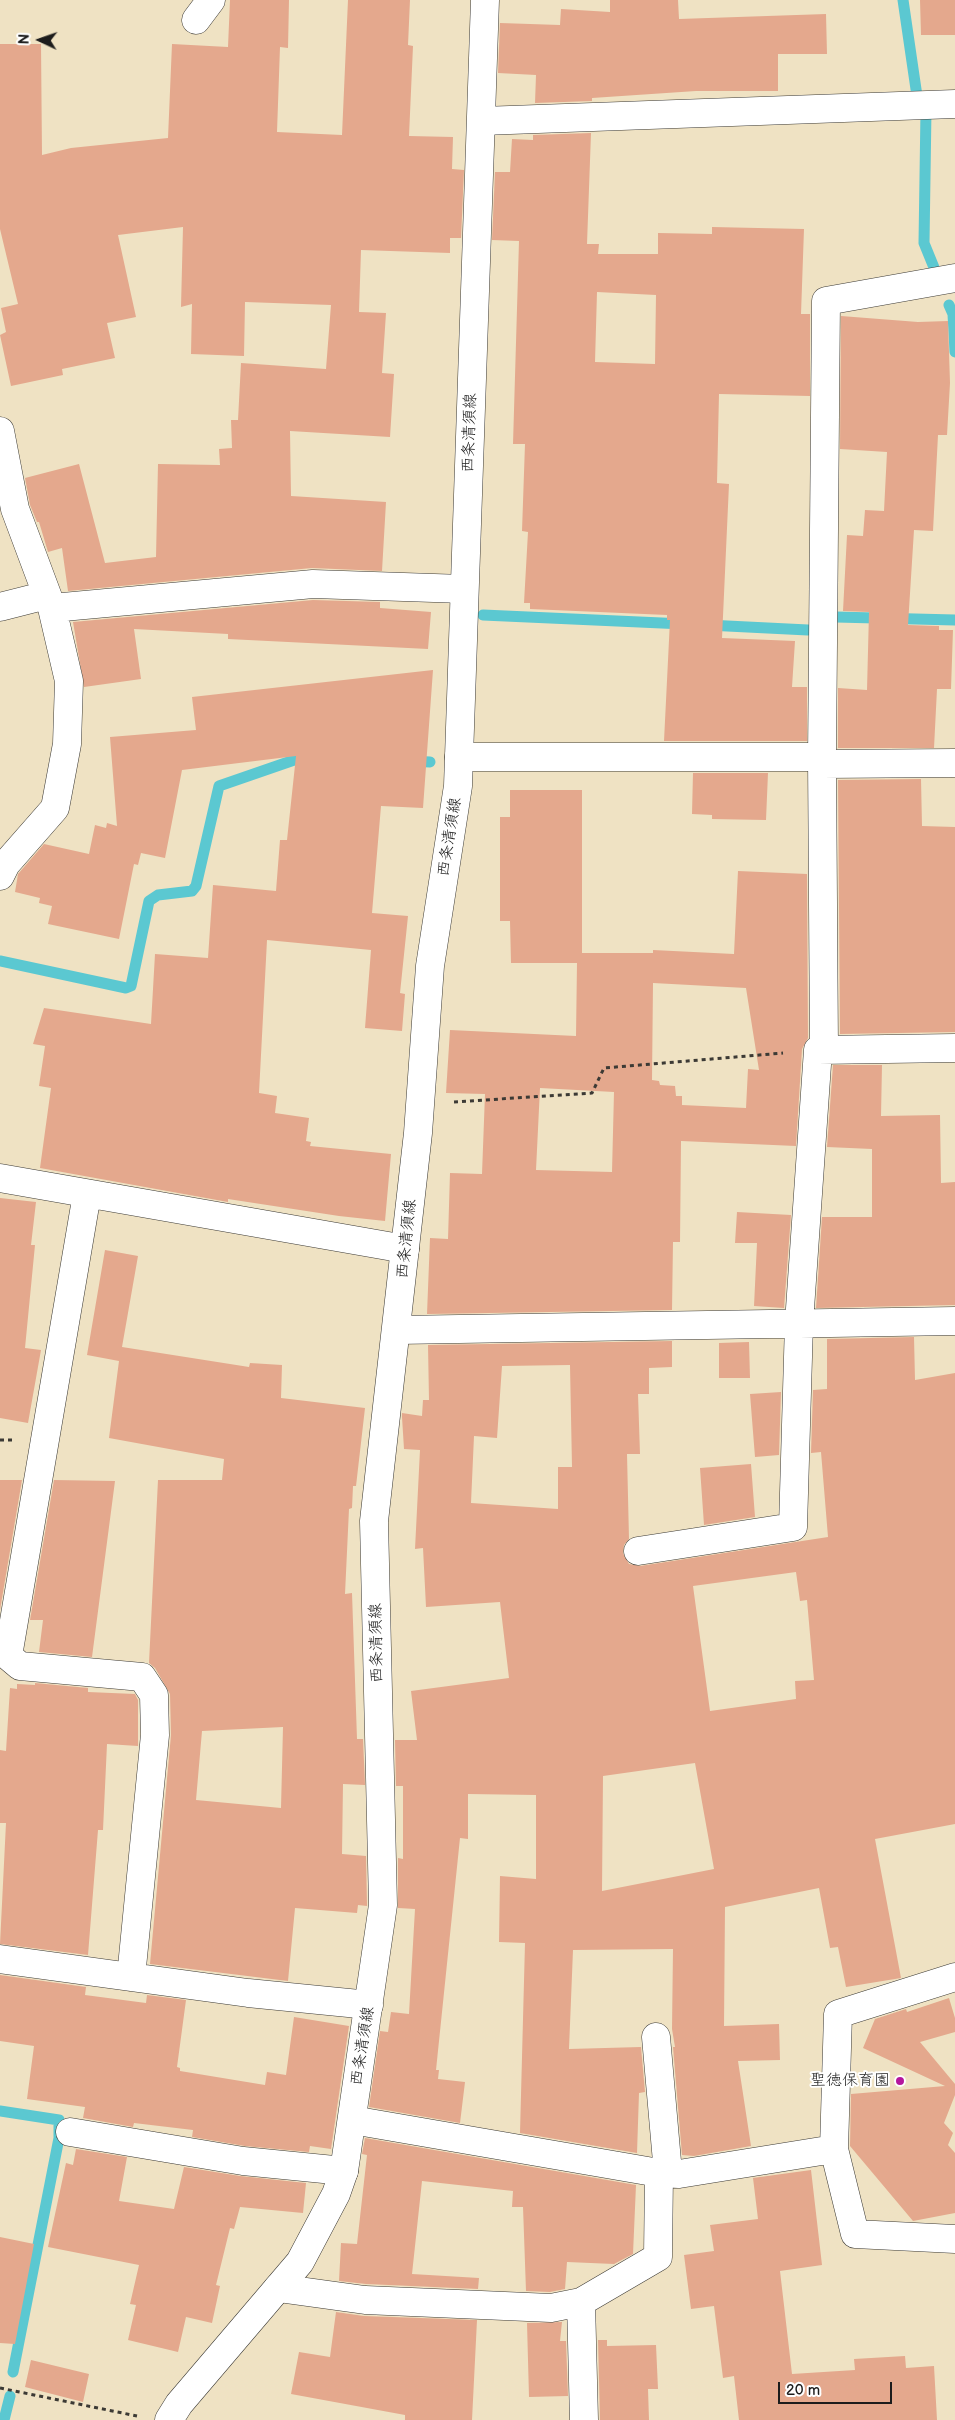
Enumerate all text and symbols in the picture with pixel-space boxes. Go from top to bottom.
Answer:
north arrow [15,15,65,65]
text: N [16,34,33,45]
street label: 西条清須線 [459,393,481,473]
street label: 西条清須線 [434,796,466,878]
street label: 西条清須線 [393,1198,421,1280]
street label: 西条清須線 [367,1603,387,1683]
street label: 西条清須線 [347,2005,379,2087]
place label: 聖徳保育園 [810,2071,890,2091]
marker: 聖徳保育園 [894,2075,906,2087]
scale bar [780,2372,894,2404]
text: 20 m [786,2381,820,2400]

